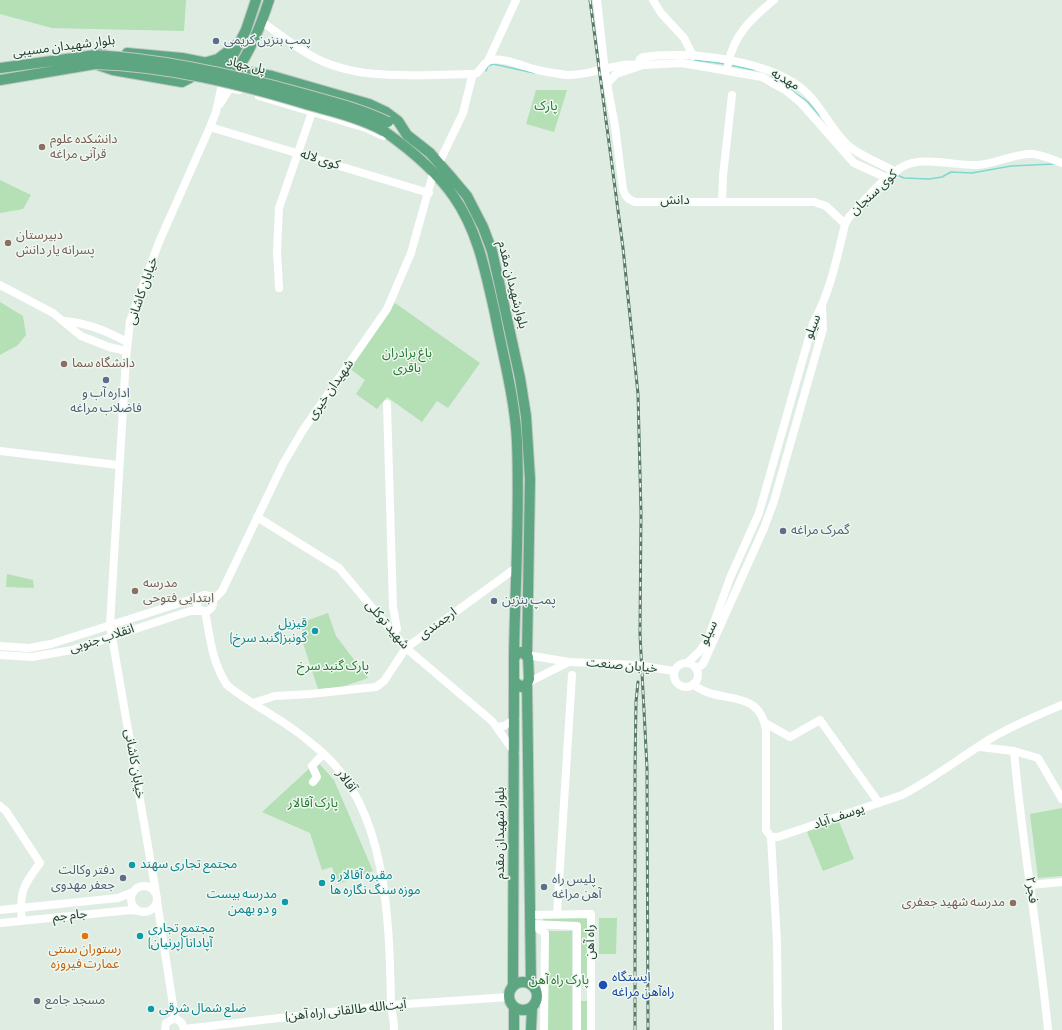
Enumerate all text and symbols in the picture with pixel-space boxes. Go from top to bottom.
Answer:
street label: بلوار شهیدان مسیبی [12,33,116,61]
place label: پمپ بنزین کریمی [224,33,311,49]
marker: پمپ بنزین کریمی [211,36,221,46]
street label: پل جهاد [225,54,267,78]
street label: مهدیه [768,66,802,94]
park label: پارک [534,99,558,115]
place label: دانشکده علوم قرآنی مراغه [50,132,118,163]
marker: دانشکده علوم قرآنی مراغه [37,142,47,152]
street label: کوی لاله [298,147,342,173]
street label: کوی سنجان [847,167,901,219]
street label: دانش [660,193,690,209]
place label: دبیرستان پسرانه یار دانش [16,228,95,259]
marker: دبیرستان پسرانه یار دانش [3,238,13,248]
street label: بلوارشهیدان مقدم [494,239,530,331]
street label: خیابان کاشانی [124,255,162,327]
street label: سیلو [801,312,825,342]
park label: باغ برادران باقری [382,346,432,377]
place label: دانشگاه سما [72,356,135,372]
street label: شهیدان خیری [304,357,358,423]
marker: دانشگاه سما [59,359,69,369]
marker: اداره آب و فاضلاب مراغه [101,375,111,385]
place label: اداره آب و فاضلاب مراغه [70,386,142,417]
place label: گمرک مراغه [791,523,850,539]
marker: گمرک مراغه [778,526,788,536]
place label: مدرسه ابتدایی فتوحی [143,576,214,607]
marker: مدرسه ابتدایی فتوحی [130,586,140,596]
place label: پمپ بنزین [502,593,556,609]
marker: پمپ بنزین [489,596,499,606]
street label: شهید توکلی [362,597,412,653]
street label: ارجمندی [416,605,460,643]
place label: قیزیل گونبز(گنبد سرخ) [230,616,307,647]
street label: سیلو [696,618,722,648]
street label: انقلاب جنوبی [68,621,136,657]
marker: قیزیل گونبز(گنبد سرخ) [310,626,320,636]
street label: خیابان صنعت [586,655,658,677]
park label: پارک گنبد سرخ [297,659,369,675]
street label: خیابان کاشانی [120,728,148,800]
street label: آقالار [332,766,360,796]
street label: بلوار شهیدان مقدم [493,787,509,879]
park label: پارک آقالار [288,796,338,812]
street label: یوسف آباد [811,801,867,833]
place label: مجتمع تجاری سهند [140,857,237,873]
marker: مجتمع تجاری سهند [127,860,137,870]
place label: دفتر وکالت جعفر مهدوی [51,863,115,894]
place label: مقبره آقالار و موزه سنگ نگاره ها [330,868,421,899]
place label: پلیس راه آهن مراغه [552,872,602,903]
marker: دفتر وکالت جعفر مهدوی [118,873,128,883]
street label: فجر۲ [1021,876,1041,904]
marker: مقبره آقالار و موزه سنگ نگاره ها [317,878,327,888]
marker: پلیس راه آهن مراغه [539,882,549,892]
place label: مدرسه بیست و دو بهمن [207,887,277,918]
place label: مدرسه شهید جعفری [902,895,1005,911]
marker: مدرسه بیست و دو بهمن [280,897,290,907]
marker: مدرسه شهید جعفری [1008,898,1018,908]
street label: جام جم [52,906,88,926]
place label: مجتمع تجاری آپادانا (پرنیان) [148,921,215,952]
street label: راه آهن [583,925,599,959]
marker: رستوران سنتی عمارت فیروزه [80,931,90,941]
marker: مجتمع تجاری آپادانا (پرنیان) [135,931,145,941]
place label: رستوران سنتی عمارت فیروزه [48,942,122,973]
place label: ایستگاه راه‌آهن مراغه [612,970,674,1001]
park label: پارک راه آهن [529,973,589,989]
marker: ایستگاه راه‌آهن مراغه [597,979,609,991]
place label: مسجد جامع [45,993,105,1009]
marker: مسجد جامع [32,996,42,1006]
street label: (راه آهن) آیت‌الله طالقانی [285,997,407,1025]
place label: ضلع شمال شرقی [159,1001,247,1017]
marker: ضلع شمال شرقی [146,1004,156,1014]

